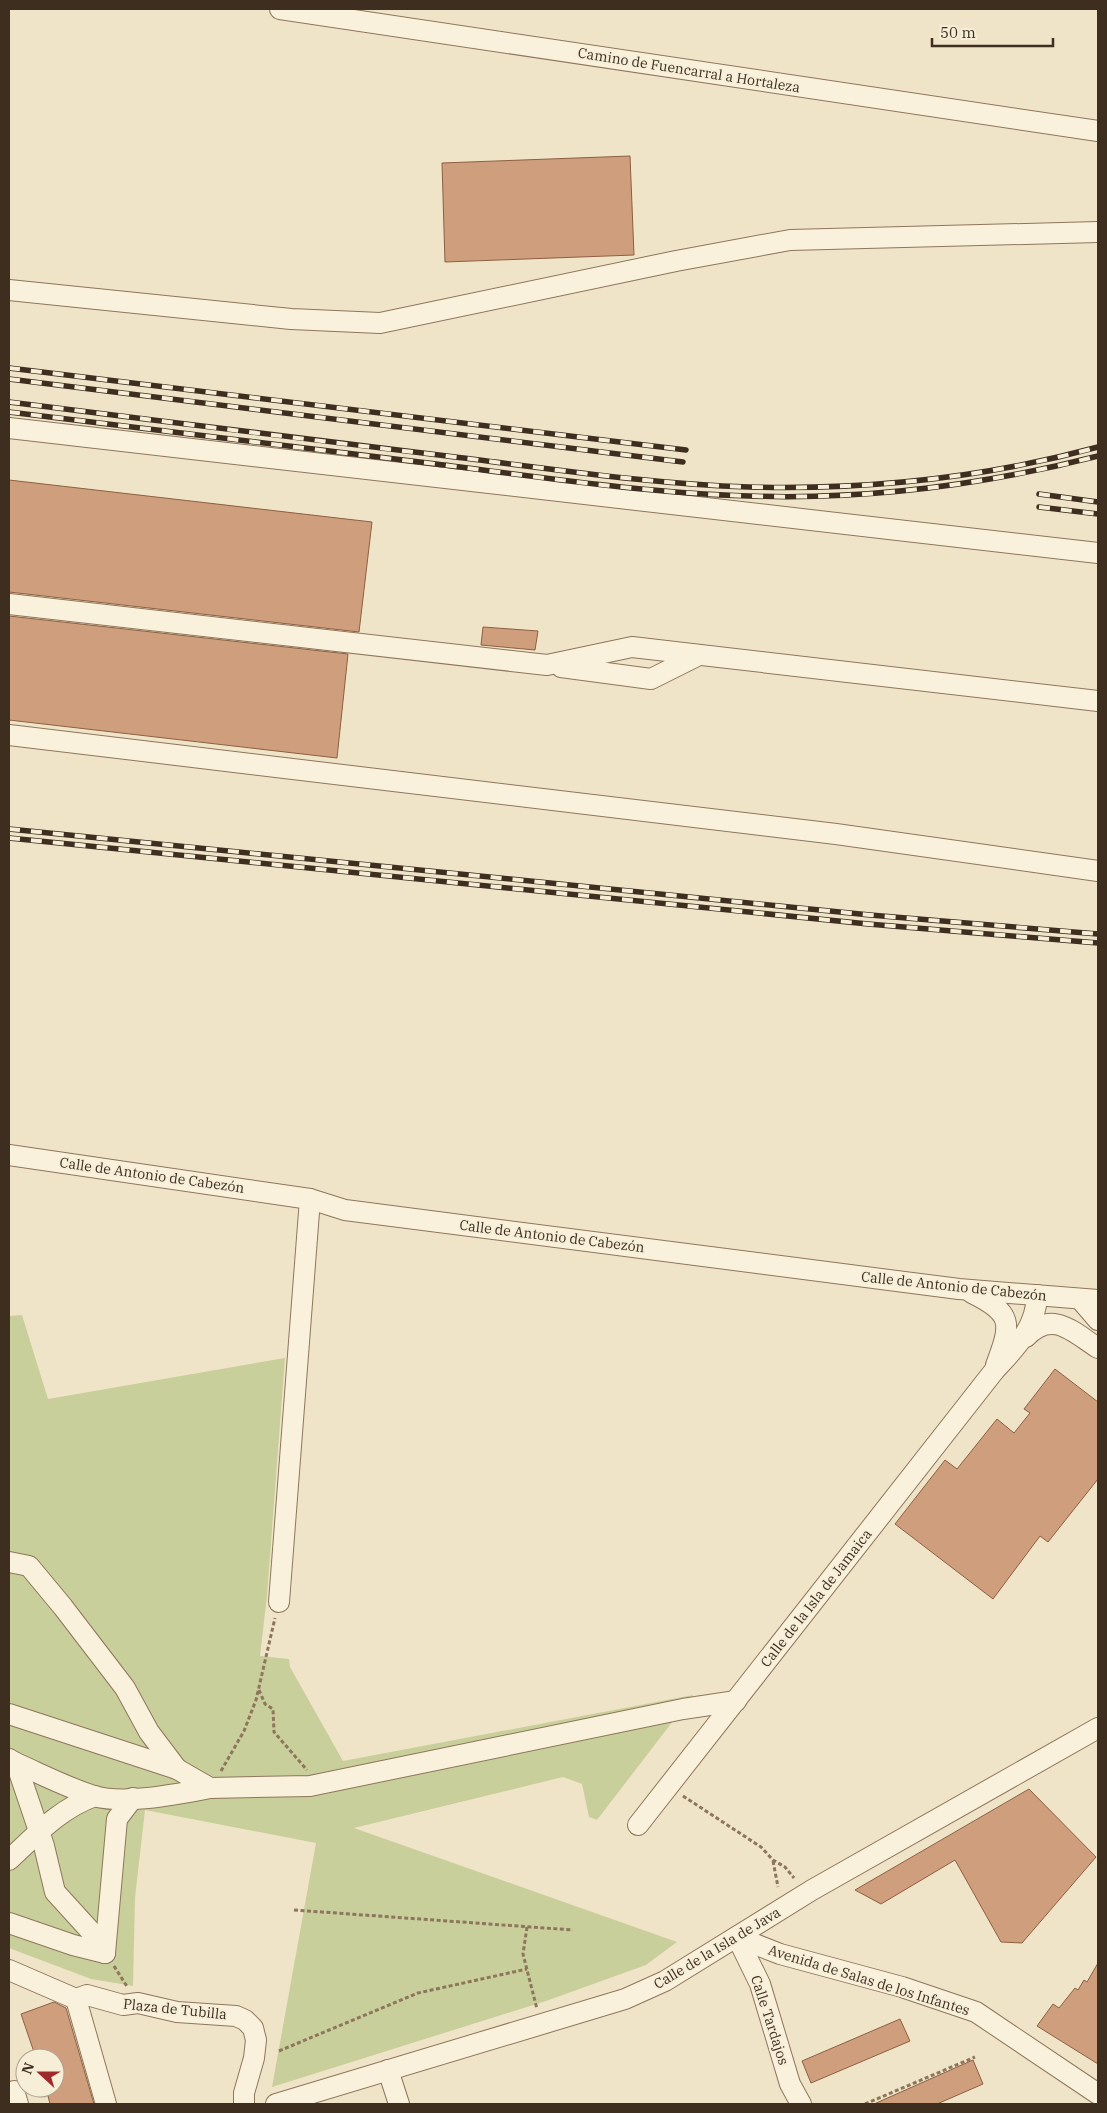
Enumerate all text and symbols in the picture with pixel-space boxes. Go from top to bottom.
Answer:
scale bar [932,15,1053,47]
text: 50 m [940,23,976,42]
street label: Camino de Fuencarral a Hortaleza [577,44,802,97]
street label: Calle de Antonio de Cabezón [58,1153,246,1197]
street label: Calle de Antonio de Cabezón [458,1216,646,1256]
street label: Calle de Antonio de Cabezón [860,1267,1048,1305]
street label: Calle de la Isla de Jamaica [756,1525,876,1671]
street label: Calle de la Isla de Java [650,1903,784,1993]
street label: Avenida de Salas de los Infantes [766,1941,972,2019]
street label: Calle Tardajos [747,1973,793,2067]
street label: Plaza de Tubilla [122,1995,228,2023]
north arrow [15,2048,65,2098]
text: N [17,2060,38,2077]

